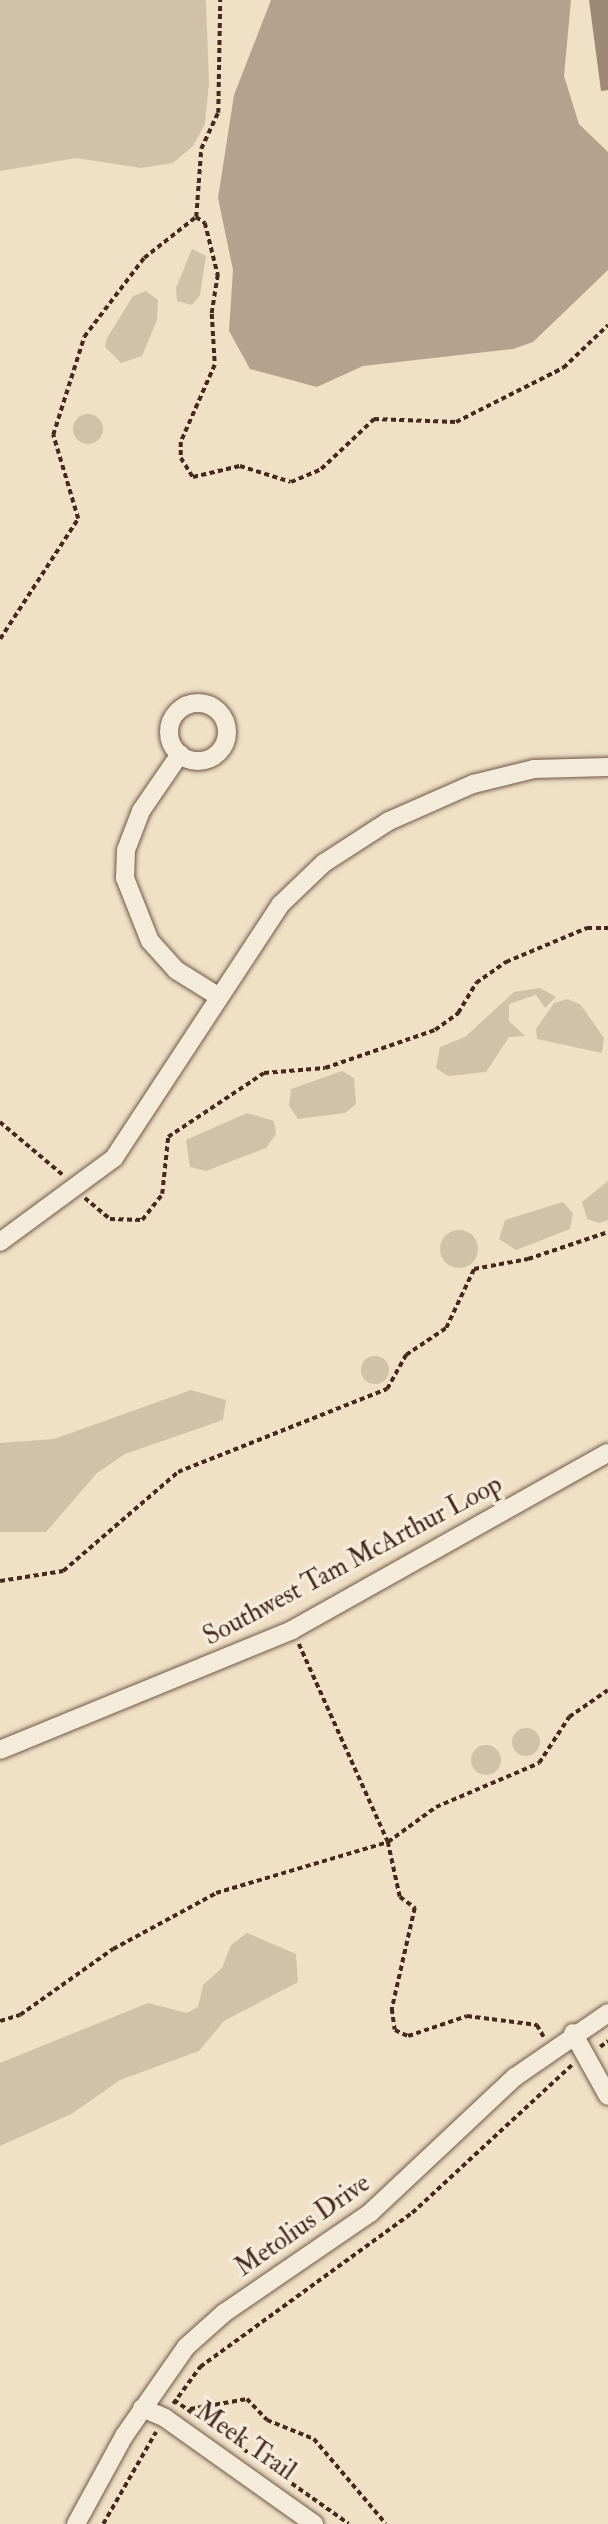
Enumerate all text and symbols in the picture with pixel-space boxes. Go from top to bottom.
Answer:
street label: Southwest Tam McArthur Loop [199,1469,507,1653]
street label: Metolius Drive [230,2168,376,2284]
street label: Meek Trail [189,2396,301,2488]

